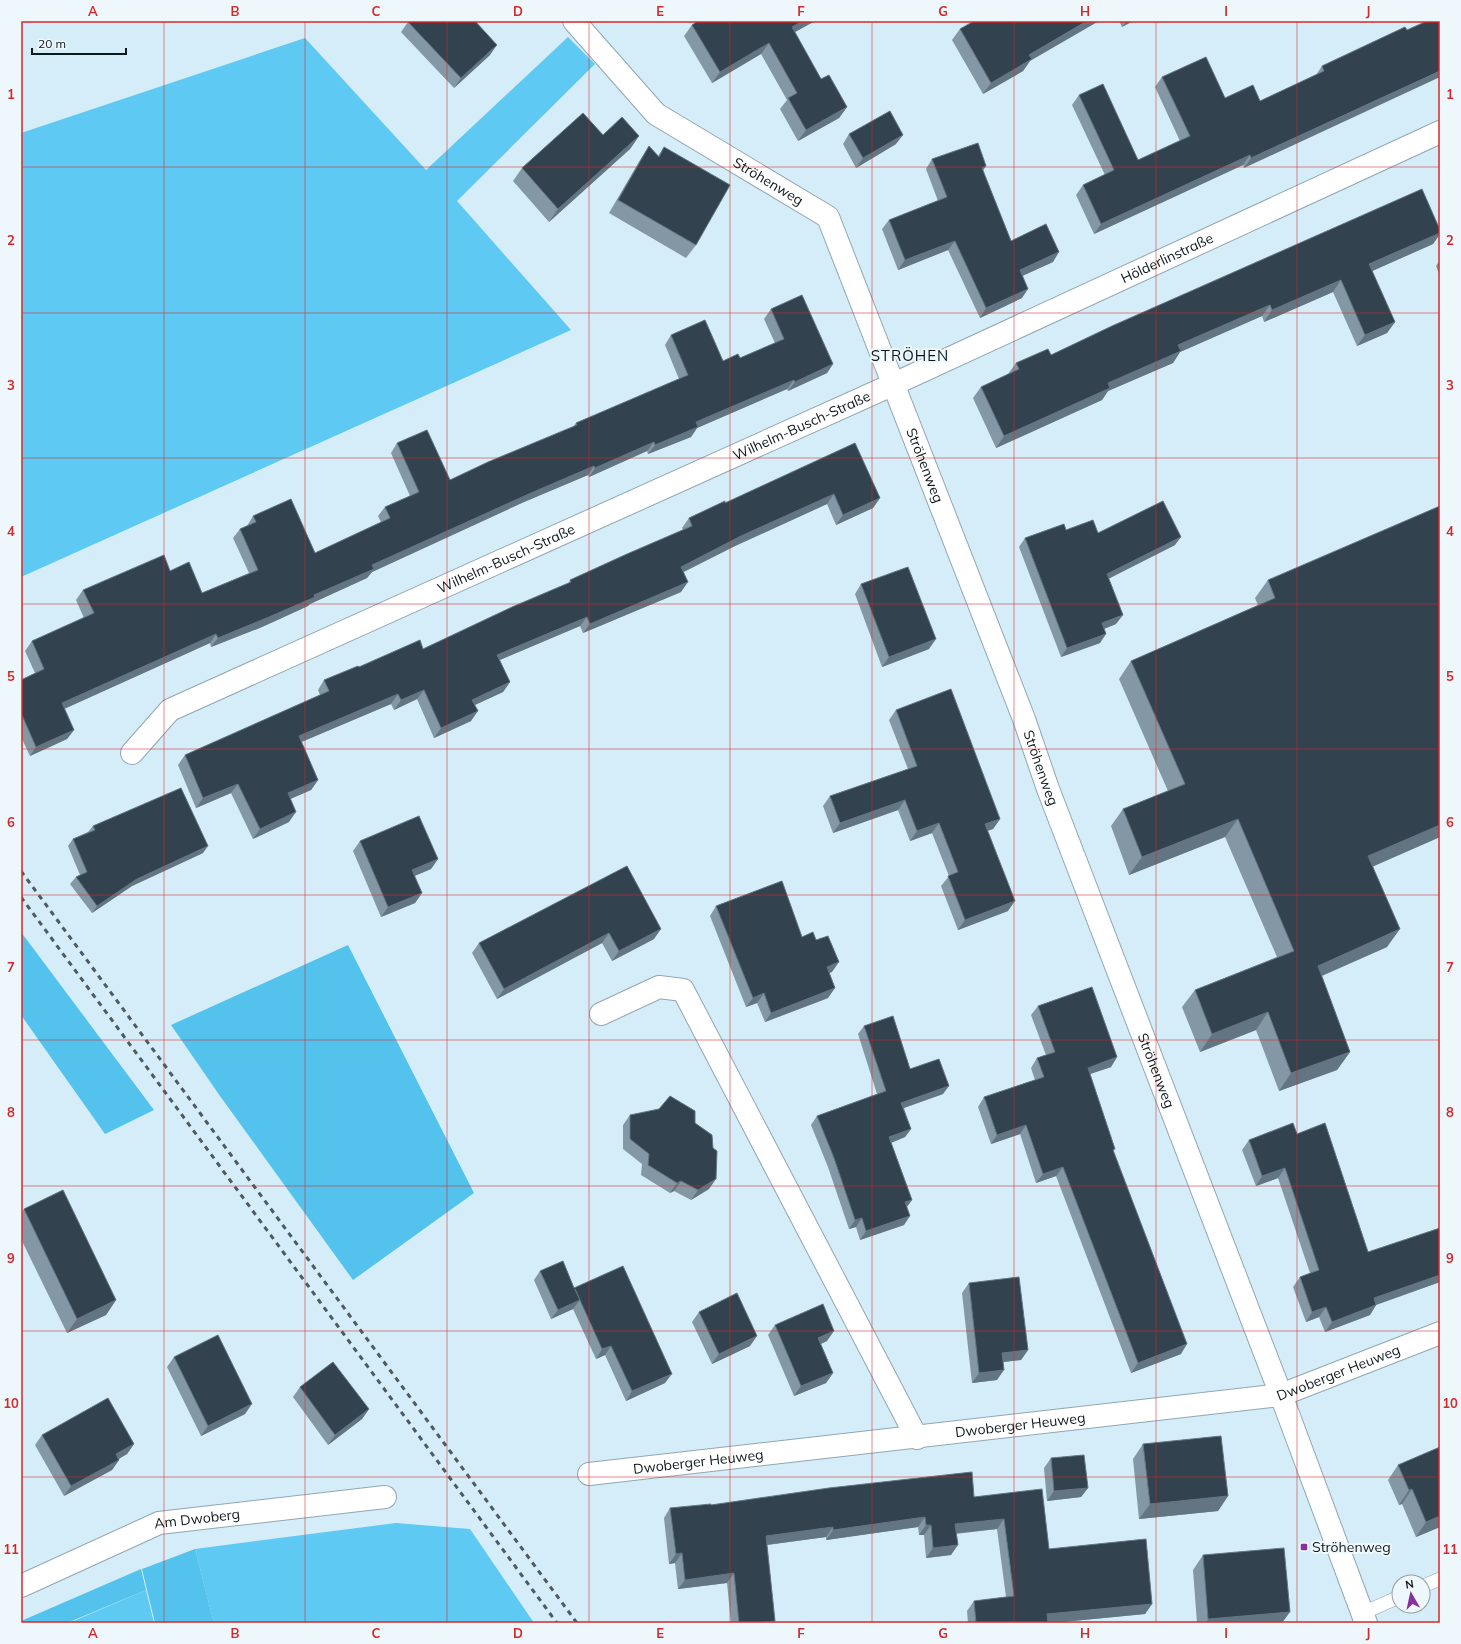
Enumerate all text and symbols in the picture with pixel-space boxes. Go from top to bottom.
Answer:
text: A [88,3,98,19]
text: B [231,3,240,19]
text: C [372,3,381,19]
text: D [513,3,523,19]
text: E [656,3,664,19]
text: F [797,3,805,19]
text: G [938,3,948,19]
text: H [1080,3,1090,19]
text: I [1224,3,1228,19]
text: J [1366,3,1370,19]
scale bar [32,30,126,56]
text: 20 m [38,36,66,51]
text: 1 [7,86,15,102]
text: 1 [1446,86,1454,102]
street label: Ströhenweg [730,153,807,209]
street label: Hölderlinstraße [1118,229,1216,287]
text: 2 [7,232,15,248]
text: 2 [1446,232,1454,248]
district label: STRÖHEN [871,346,949,365]
text: 3 [7,377,15,393]
text: 3 [1446,377,1454,393]
street label: Wilhelm-Busch-Straße [730,387,873,464]
street label: Ströhenweg [902,425,948,505]
street label: Wilhelm-Busch-Straße [435,520,578,597]
text: 4 [7,523,15,539]
text: 4 [1446,523,1454,539]
text: 5 [7,668,15,684]
text: 5 [1446,668,1454,684]
street label: Ströhenweg [1019,728,1063,808]
text: 6 [7,814,15,830]
text: 6 [1446,814,1454,830]
text: 7 [7,959,15,975]
text: 7 [1446,959,1454,975]
street label: Ströhenweg [1134,1031,1179,1111]
text: 8 [7,1104,15,1120]
text: 8 [1446,1104,1454,1120]
text: 9 [7,1250,15,1266]
text: 9 [1446,1250,1454,1266]
street label: Dwoberger Heuweg [1274,1340,1403,1405]
text: 10 [3,1395,19,1411]
text: 10 [1442,1395,1458,1411]
street label: Dwoberger Heuweg [954,1408,1086,1441]
street label: Dwoberger Heuweg [632,1445,764,1478]
street label: Am Dwoberg [153,1505,241,1532]
place label: Ströhenweg [1312,1538,1391,1556]
text: 11 [3,1541,19,1557]
text: 11 [1442,1541,1458,1557]
marker: Ströhenweg [1299,1542,1309,1552]
north arrow [1391,1574,1431,1614]
text: N [1404,1577,1415,1592]
text: A [88,1625,98,1641]
text: B [231,1625,240,1641]
text: C [372,1625,381,1641]
text: D [513,1625,523,1641]
text: E [656,1625,664,1641]
text: F [797,1625,805,1641]
text: G [938,1625,948,1641]
text: H [1080,1625,1090,1641]
text: I [1224,1625,1228,1641]
text: J [1366,1625,1370,1641]

